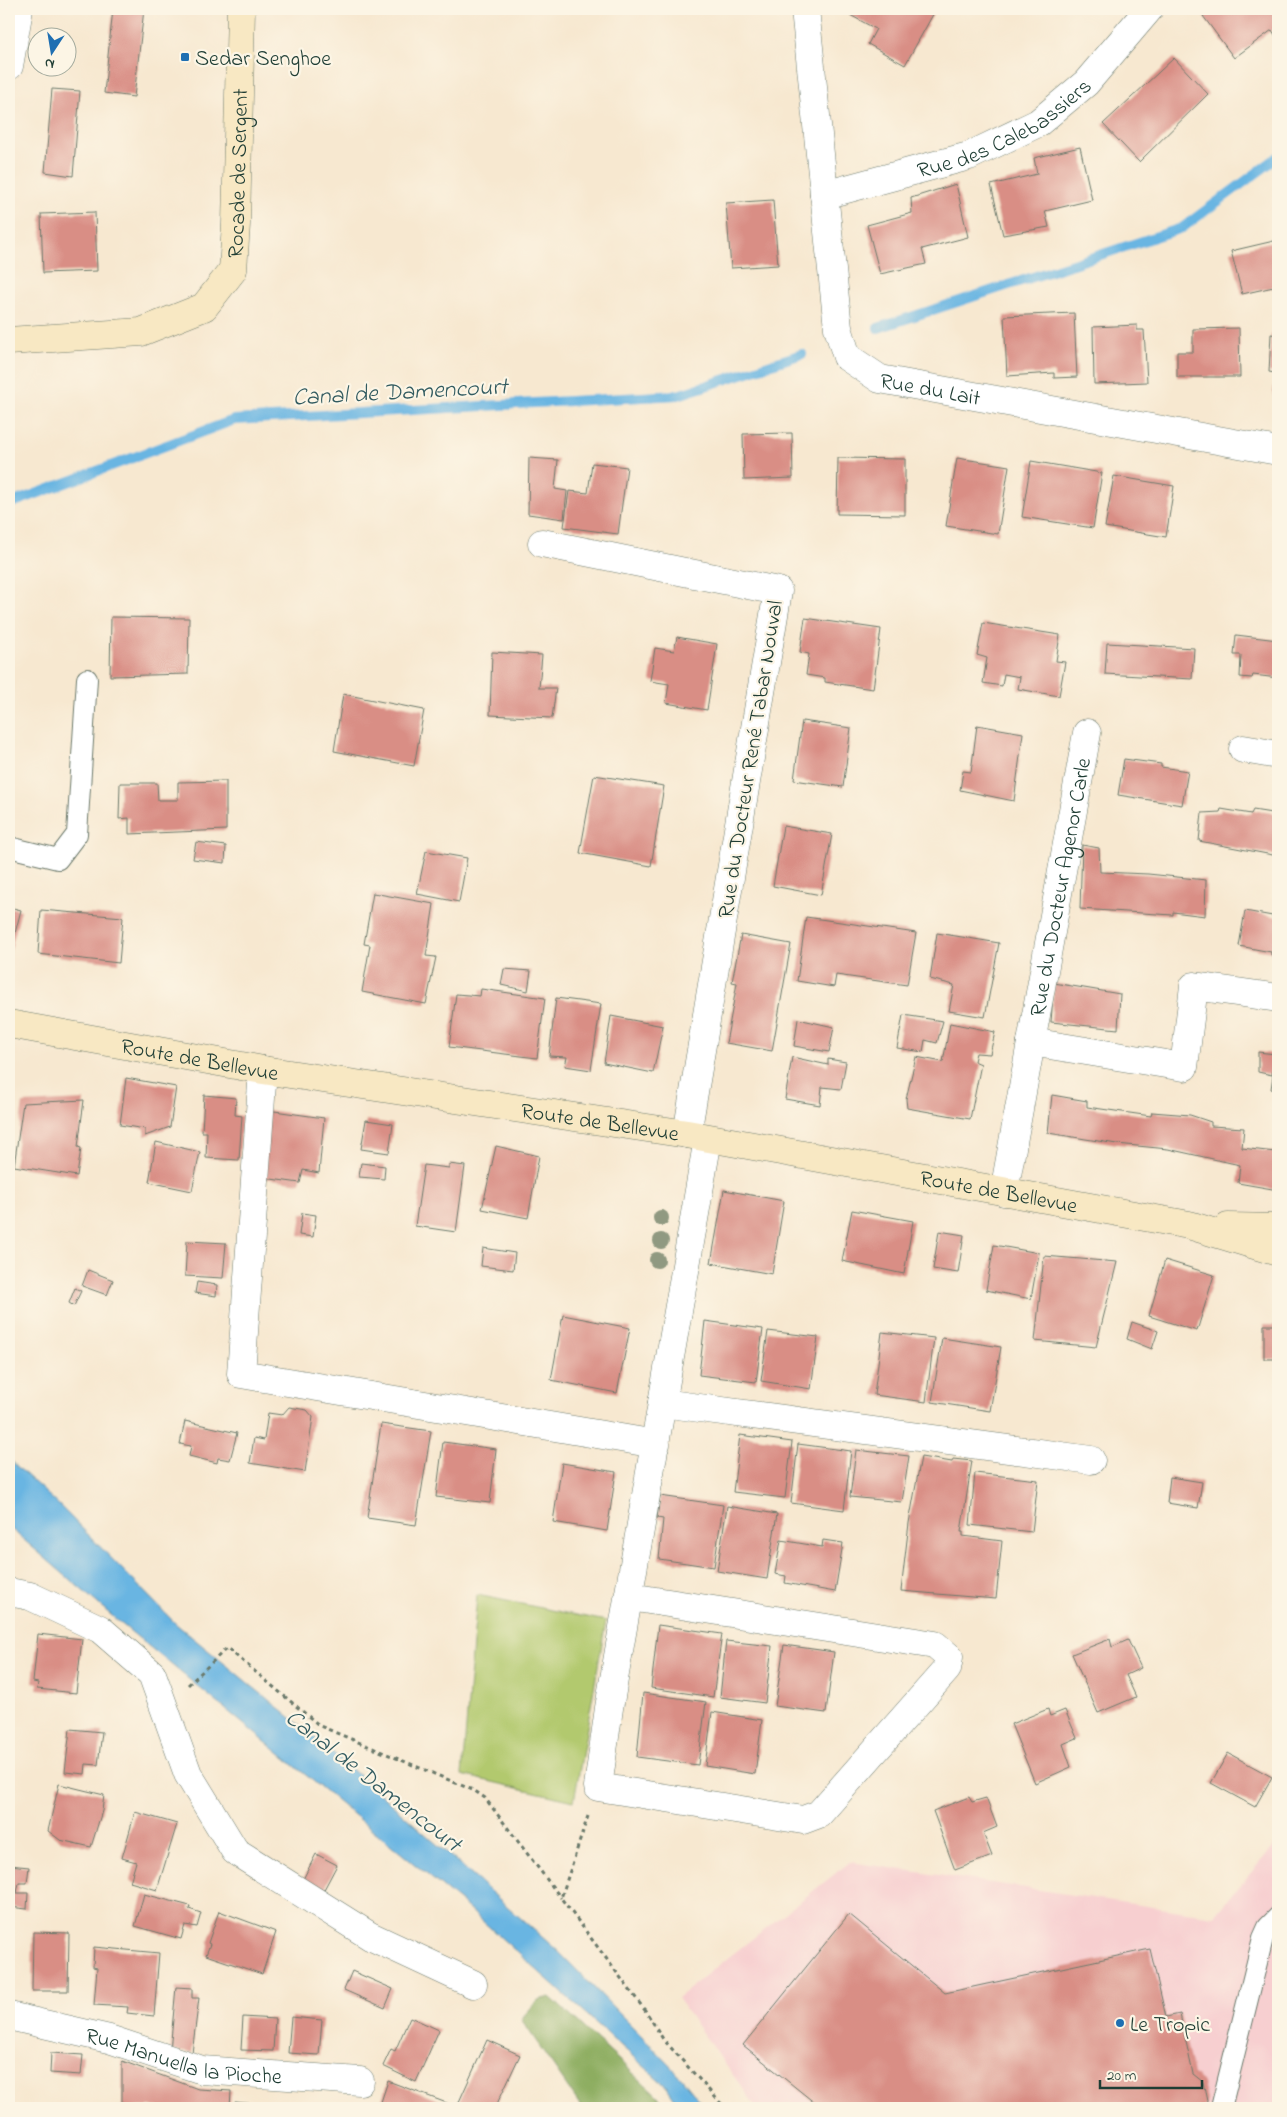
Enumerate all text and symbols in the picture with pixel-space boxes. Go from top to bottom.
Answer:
north arrow [28,28,78,78]
place label: Sedar Senghoe [195,44,331,77]
marker: Sedar Senghoe [179,51,191,63]
text: N [43,52,56,75]
street label: Rue des Calebassiers [914,72,1100,188]
street label: Rocade de Sergent [221,88,258,259]
street label: Rue du Lait [877,366,983,416]
water label: Canal de Damencourt [292,370,510,417]
street label: Rue du Docteur René Tabar Nouval [711,598,793,921]
street label: Rue du Docteur Agenor Carle [1023,755,1101,1019]
street label: Route de Bellevue [118,1032,281,1091]
street label: Route de Bellevue [518,1096,681,1152]
street label: Route de Bellevue [917,1164,1080,1224]
water label: Canal de Damencourt [277,1702,470,1863]
place label: Le Tropic [1130,2010,1210,2042]
marker: Le Tropic [1114,2017,1126,2029]
street label: Rue Manuella la Pioche [82,2021,283,2095]
scale bar [1100,2057,1202,2089]
text: 20 m [1107,2065,1137,2087]

